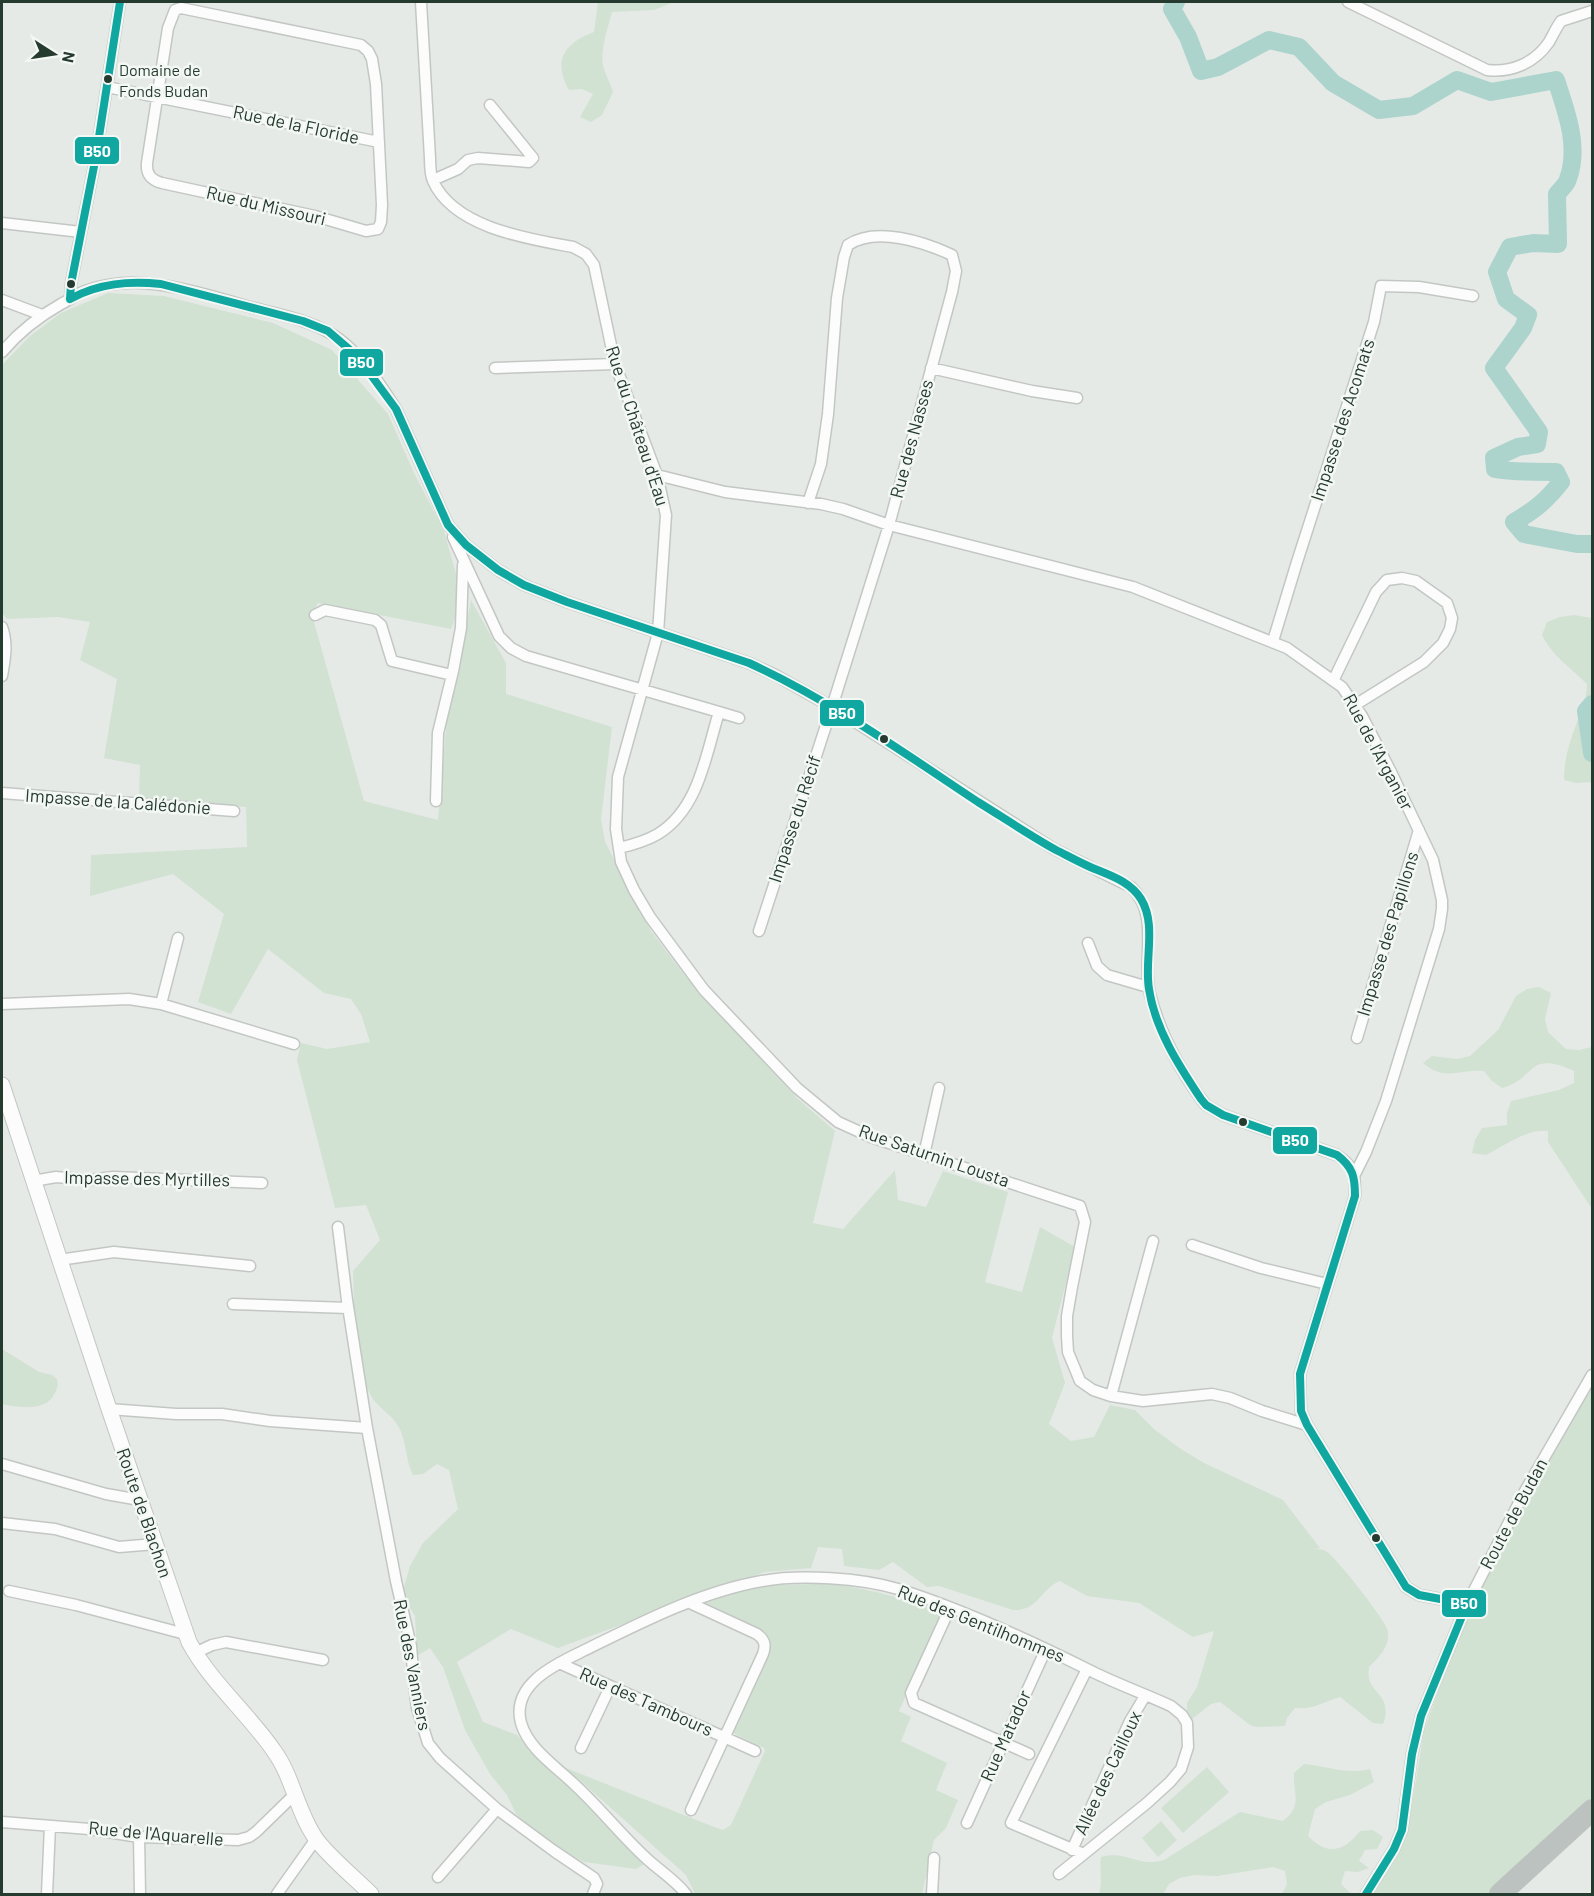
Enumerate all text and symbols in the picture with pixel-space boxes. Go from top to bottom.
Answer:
north arrow [24,24,84,84]
text: N [59,50,80,64]
place label: Domaine de Fonds Budan [119,60,208,100]
marker: Domaine de Fonds Budan [102,73,114,85]
street label: Rue de la Floride [231,100,361,148]
line badge: B50 [74,136,120,165]
text: B50 [83,141,111,160]
street label: Rue du Missouri [204,181,328,229]
unlabelled marker [65,278,77,290]
street label: Impasse des Acomats [1305,336,1379,504]
street label: Rue du Château d'Eau [602,343,674,508]
line badge: B50 [339,348,384,377]
text: B50 [347,352,375,371]
street label: Rue des Nasses [885,377,937,500]
street label: Rue de l'Arganier [1339,689,1419,814]
line badge: B50 [819,699,865,727]
text: B50 [828,703,856,722]
unlabelled marker [878,733,890,745]
street label: Impasse du Récif [763,752,825,885]
street label: Impasse de la Calédonie [24,784,212,818]
street label: Impasse des Papillons [1351,849,1423,1019]
unlabelled marker [1237,1116,1249,1128]
street label: Rue Saturnin Lousta [856,1119,1013,1191]
line badge: B50 [1272,1126,1318,1155]
text: B50 [1281,1130,1309,1149]
street label: Impasse des Myrtilles [64,1166,230,1190]
street label: Route de Blachon [112,1445,177,1581]
street label: Route de Budan [1475,1454,1552,1573]
unlabelled marker [1370,1532,1382,1544]
street label: Rue des Gentilhommes [895,1580,1068,1667]
line badge: B50 [1441,1589,1487,1618]
text: B50 [1450,1593,1478,1612]
street label: Rue des Vanniers [389,1597,436,1732]
street label: Rue des Tambours [576,1662,717,1740]
street label: Rue Matador [975,1686,1035,1785]
street label: Allée des Cailloux [1069,1707,1146,1838]
street label: Rue de l'Aquarelle [88,1816,225,1850]

